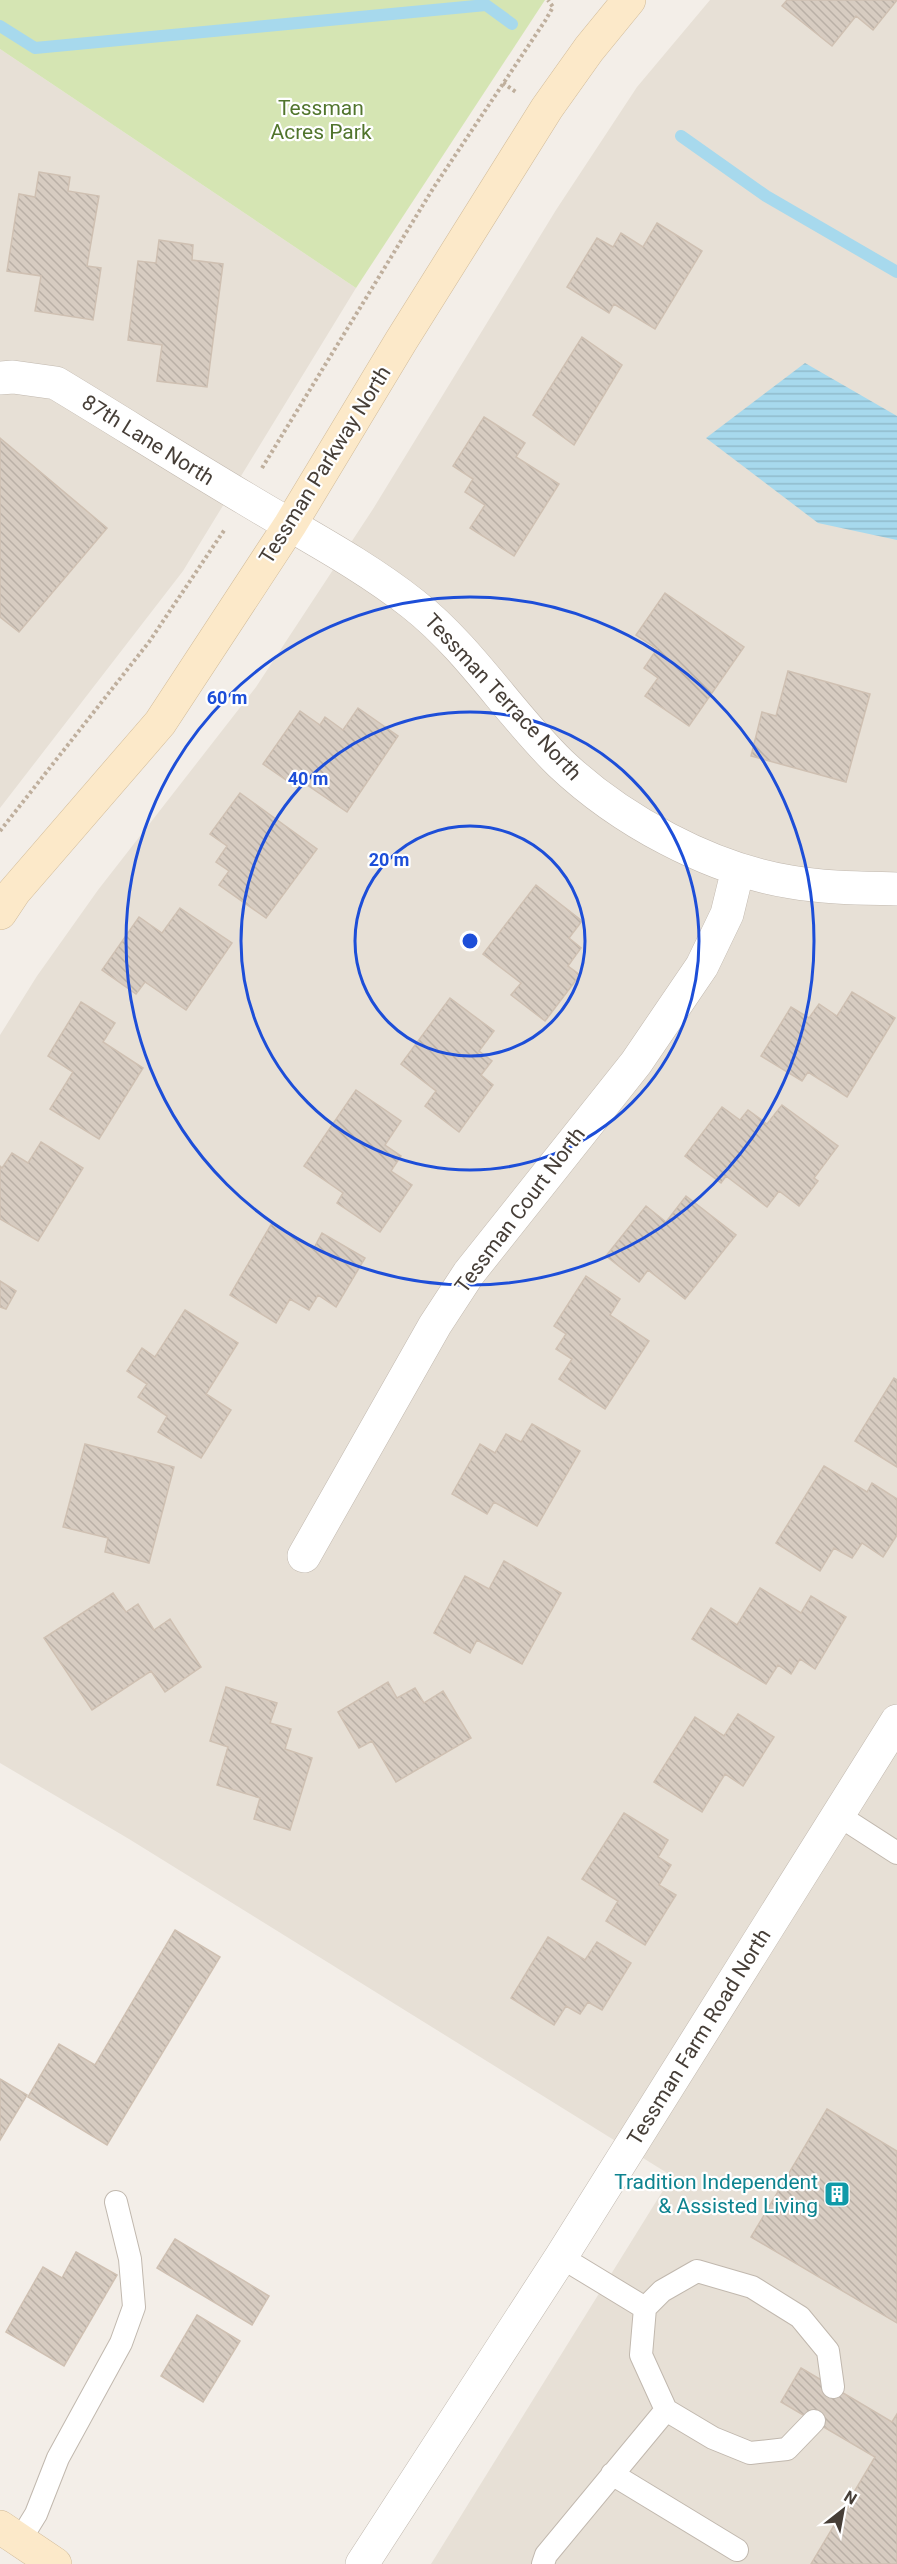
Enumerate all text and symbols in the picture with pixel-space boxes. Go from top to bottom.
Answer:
park label: Tessman Acres Park [270,96,372,144]
street label: Tessman Parkway North [254,362,396,568]
street label: 87th Lane North [78,390,218,490]
street label: Tessman Terrace North [420,609,586,785]
text: 60 m [207,687,247,708]
text: 40 m [288,768,328,789]
text: 20 m [369,849,409,870]
centre of rings [460,931,480,951]
street label: Tessman Court North [450,1123,590,1297]
street label: Tessman Farm Road North [622,1924,776,2150]
place label: Tradition Independent & Assisted Living [614,2170,818,2218]
building icon: Tradition Independent & Assisted Living [822,2179,852,2209]
north arrow [813,2480,873,2540]
text: N [841,2487,860,2509]

